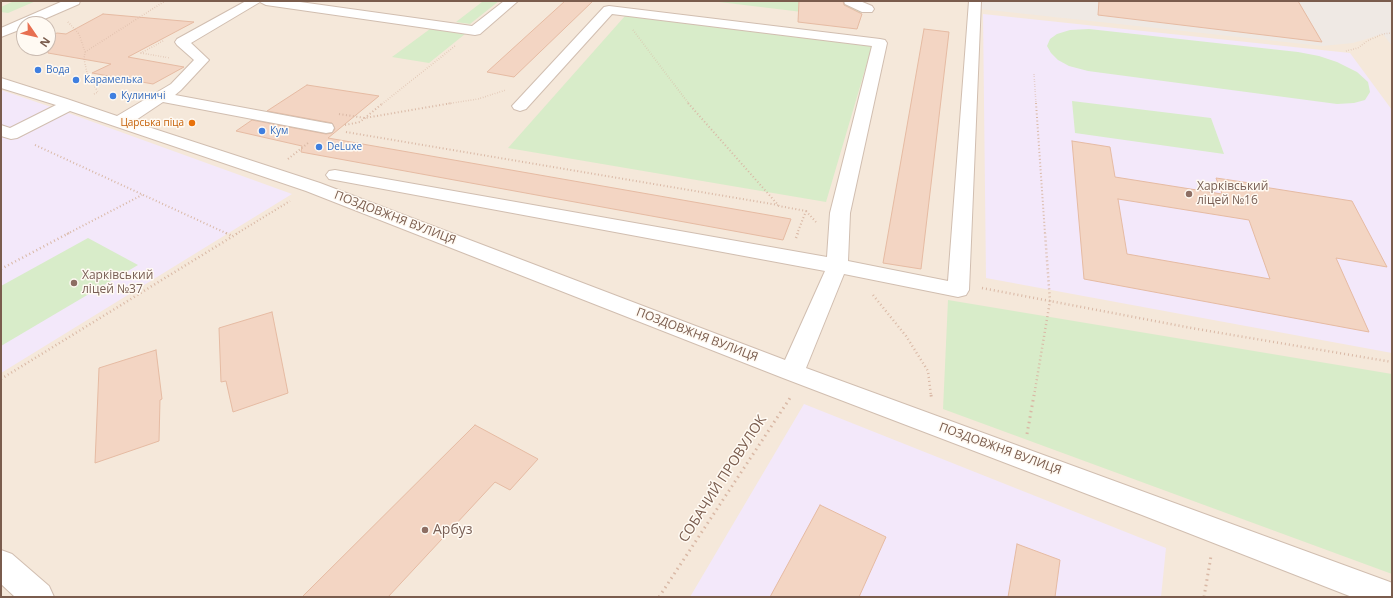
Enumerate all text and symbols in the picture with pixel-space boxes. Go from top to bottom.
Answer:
north arrow [16,16,56,56]
text: N [37,35,54,50]
place label: Вода [46,64,70,76]
marker: Вода [33,65,43,75]
place label: Карамелька [84,74,143,86]
marker: Карамелька [71,75,81,85]
place label: Кулиничі [121,90,165,102]
marker: Кулиничі [108,91,118,101]
place label: Царська піца [120,117,184,129]
marker: Царська піца [187,118,197,128]
place label: Кум [270,125,288,137]
marker: Кум [257,126,267,136]
place label: DeLuxe [327,141,362,153]
marker: DeLuxe [314,142,324,152]
place label: Харківський ліцей №16 [1197,180,1268,208]
street label: ПОЗДОВЖНЯ ВУЛИЦЯ [332,188,458,248]
marker: Харківський ліцей №16 [1184,189,1194,199]
place label: Харківський ліцей №37 [82,269,153,297]
marker: Харківський ліцей №37 [69,278,79,288]
street label: ПОЗДОВЖНЯ ВУЛИЦЯ [634,305,760,365]
street label: СОБАЧИЙ ПРОВУЛОК [676,412,770,546]
street label: ПОЗДОВЖНЯ ВУЛИЦЯ [937,420,1063,478]
place label: Арбуз [433,522,473,538]
marker: Арбуз [420,525,430,535]

